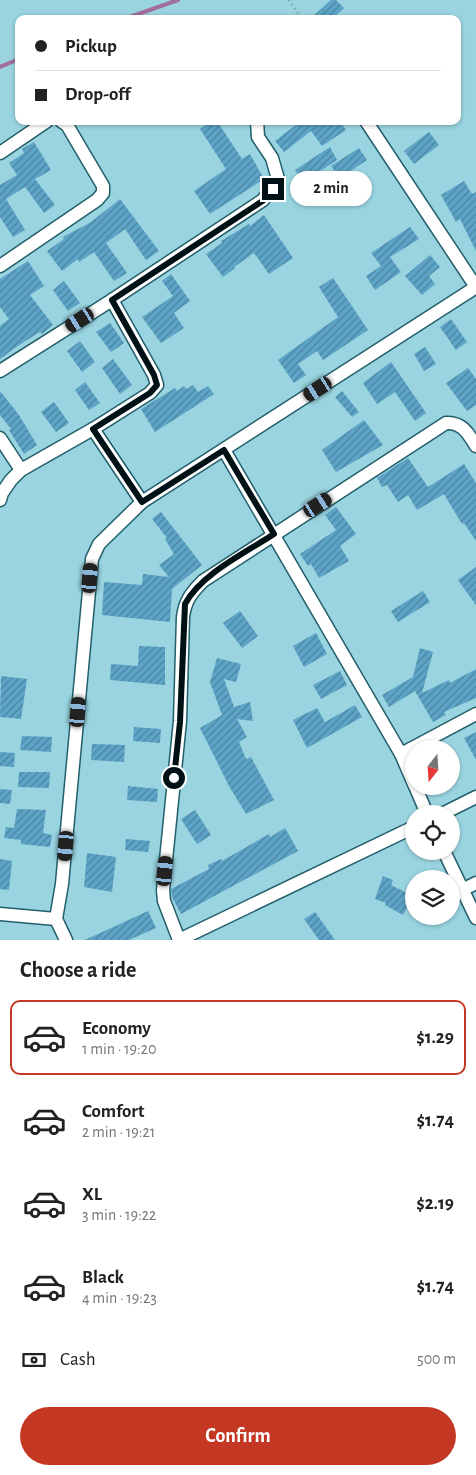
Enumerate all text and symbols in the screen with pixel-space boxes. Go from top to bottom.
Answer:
text: Pickup [65,37,117,56]
text: Drop-off [65,85,130,104]
callout: 2 min [290,172,373,206]
route end [262,178,284,200]
text: 2 min [313,180,349,196]
car [63,306,96,334]
car [301,375,334,403]
car [301,491,334,519]
car [81,562,98,594]
car [69,696,86,728]
north arrow [405,740,460,795]
map controls [405,740,460,925]
route start [163,767,185,789]
button: locate [405,805,460,860]
car [57,830,74,862]
car [155,855,174,887]
button: layers [405,870,460,925]
text: Choose a ride [20,959,136,981]
icon: car [22,1015,67,1060]
text: Economy [82,1019,151,1038]
text: $1.29 [416,1028,454,1047]
text: 1 min · 19:20 [82,1041,156,1057]
icon: car [22,1098,67,1143]
text: Comfort [82,1102,144,1121]
text: $1.74 [416,1111,454,1130]
text: 2 min · 19:21 [82,1124,155,1140]
icon: car [22,1181,67,1226]
text: XL [82,1185,102,1204]
text: $2.19 [416,1194,454,1213]
text: 3 min · 19:22 [82,1207,156,1223]
icon: car [22,1264,67,1309]
text: Black [82,1268,124,1287]
text: $1.74 [416,1277,454,1296]
text: 4 min · 19:23 [82,1290,157,1306]
icon: cash [20,1346,48,1374]
text: Cash [60,1350,96,1369]
text: 500 m [417,1351,456,1367]
button: Confirm [20,1407,456,1465]

